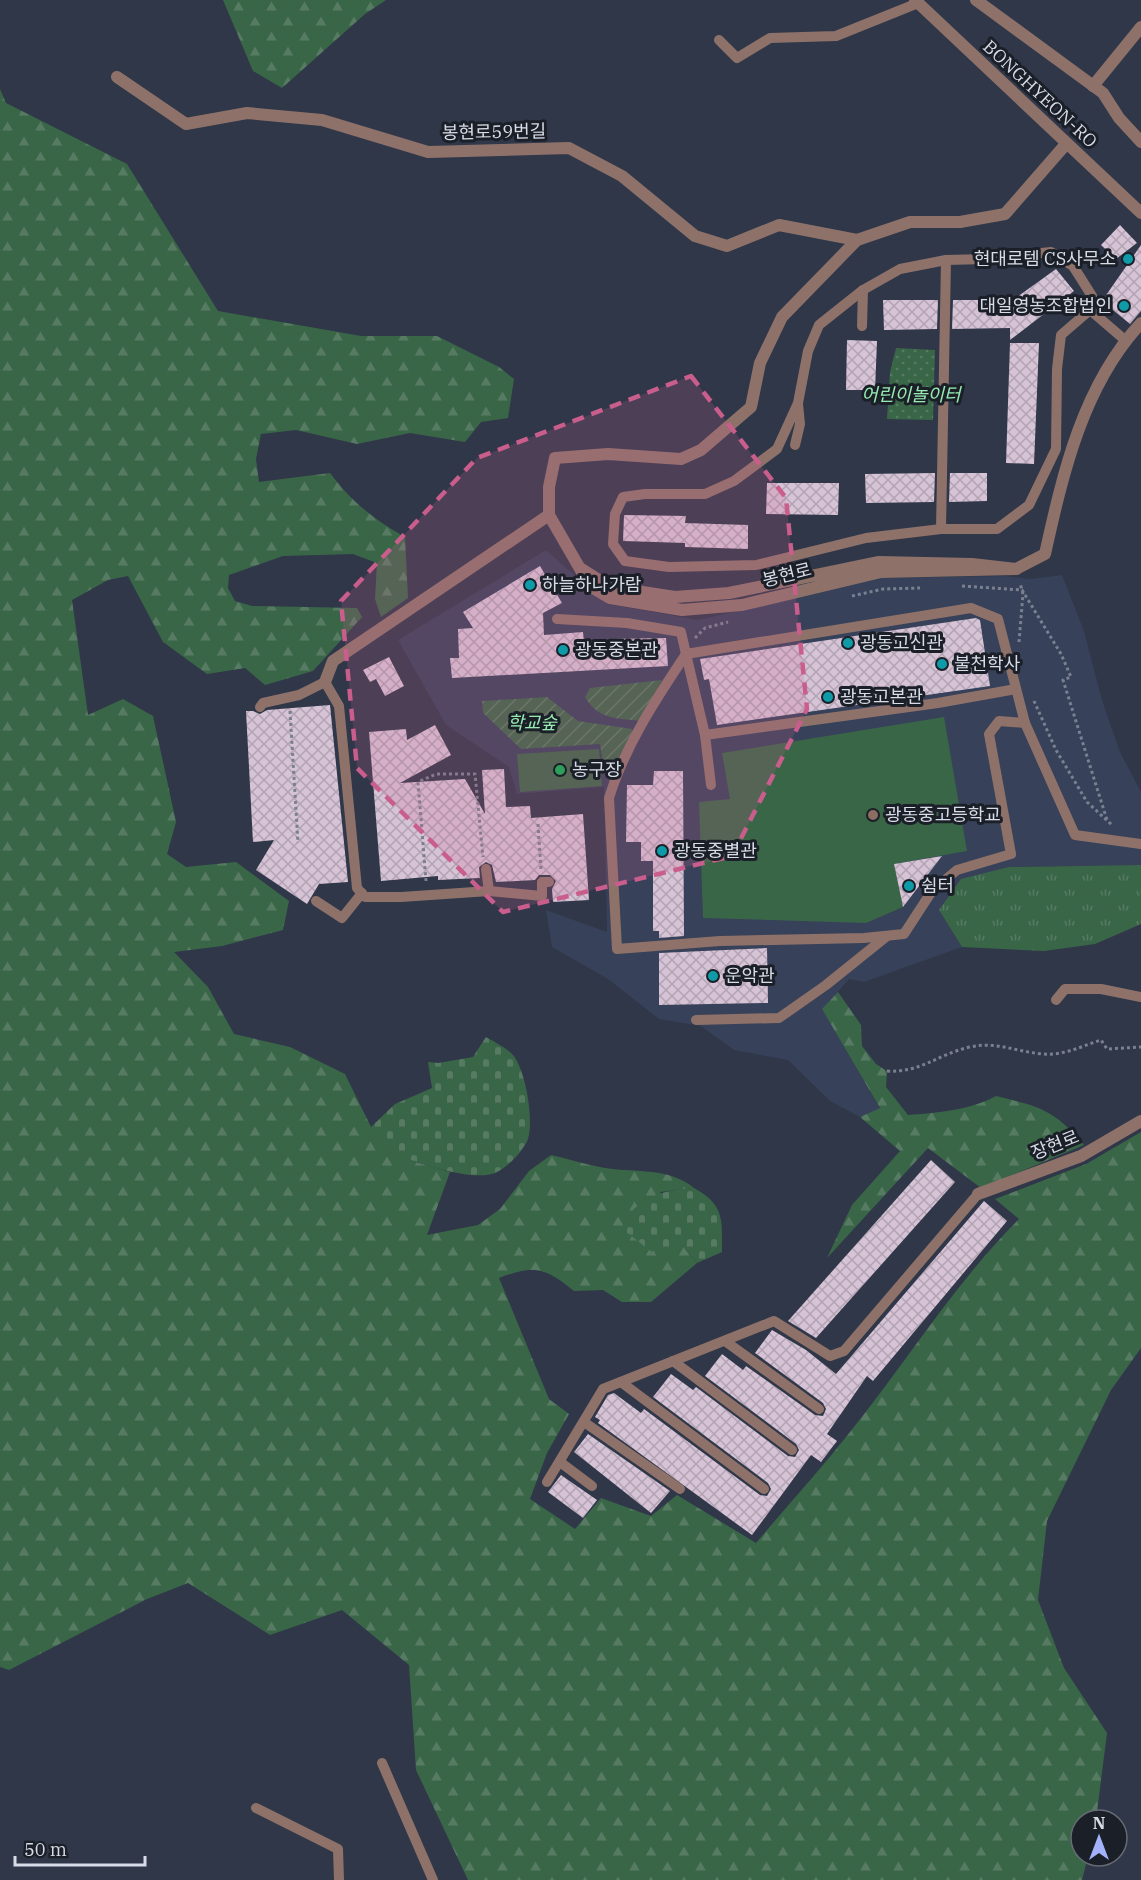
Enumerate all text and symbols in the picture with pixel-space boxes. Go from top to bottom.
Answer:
street label: BONGHYEON-RO [978,35,1102,152]
street label: 봉현로59번길 [442,119,546,144]
place label: 현대로템 CS사무소 [974,247,1116,270]
marker: 현대로템 CS사무소 [1121,252,1135,266]
place label: 대일영농조합법인 [980,294,1112,317]
marker: 대일영농조합법인 [1117,299,1131,313]
park label: 어린이놀이터 [861,383,963,406]
street label: 봉현로 [760,557,814,592]
place label: 하늘하나가람 [542,573,641,596]
marker: 하늘하나가람 [523,578,537,592]
place label: 광동고신관 [860,631,943,654]
marker: 광동고신관 [841,636,855,650]
place label: 광동중본관 [575,638,658,661]
marker: 광동중본관 [556,643,570,657]
place label: 불천학사 [954,652,1021,675]
marker: 불천학사 [935,657,949,671]
place label: 광동고본관 [840,685,923,708]
marker: 광동고본관 [821,690,835,704]
park label: 학교숲 [507,711,558,734]
place label: 농구장 [572,758,622,781]
marker: 농구장 [553,763,567,777]
place label: 광동중고등학교 [885,803,1001,826]
marker: 광동중고등학교 [866,808,880,822]
place label: 광동중별관 [674,839,757,862]
marker: 광동중별관 [655,844,669,858]
place label: 쉼터 [921,874,954,897]
marker: 쉼터 [902,879,916,893]
place label: 운악관 [725,964,775,987]
marker: 운악관 [706,969,720,983]
street label: 장현로 [1027,1125,1082,1165]
north arrow [1069,1808,1129,1868]
text: N [1093,1813,1105,1833]
scale bar [15,1829,146,1867]
text: 50 m [24,1838,67,1861]

